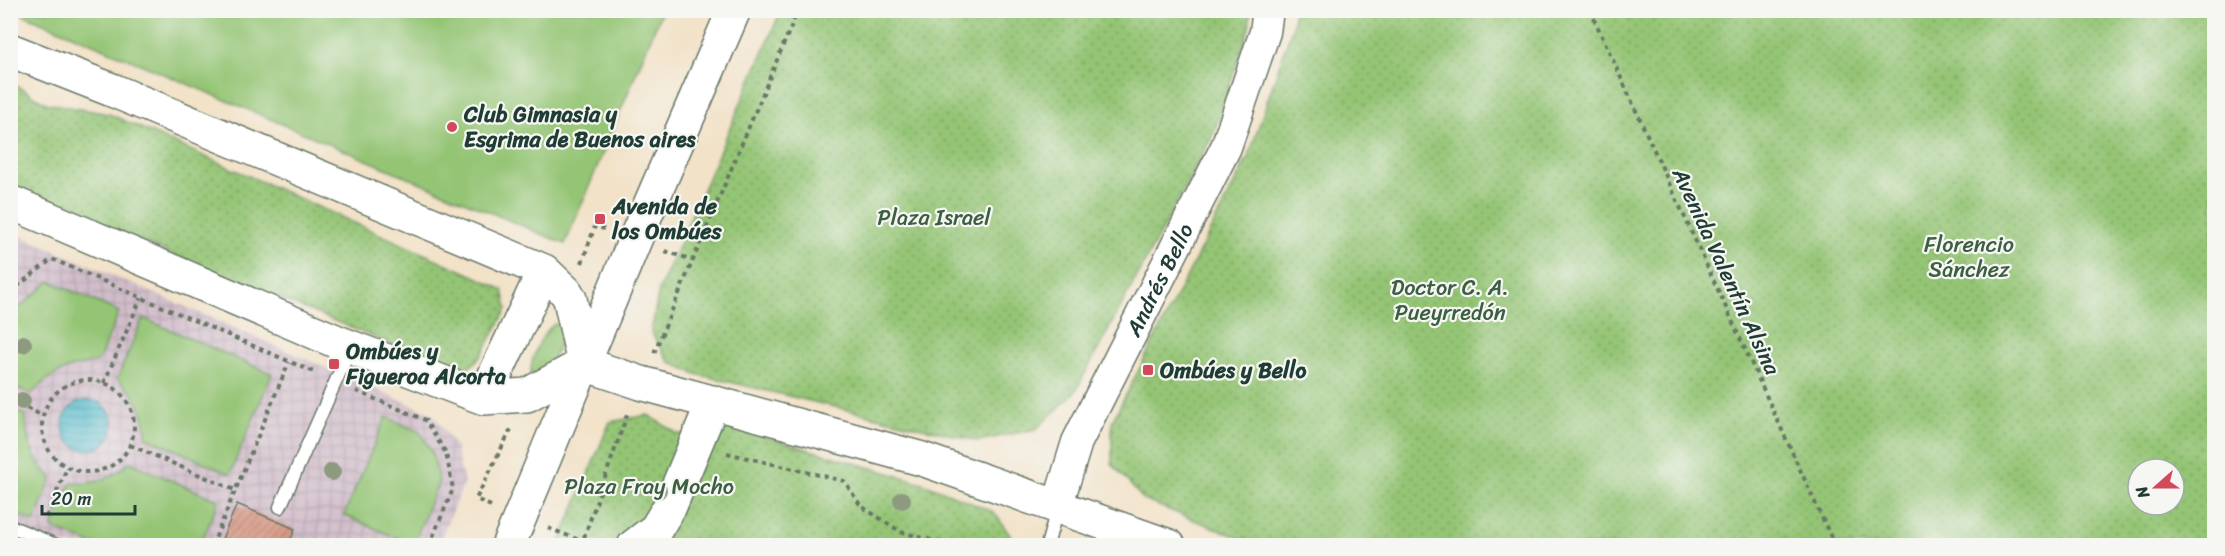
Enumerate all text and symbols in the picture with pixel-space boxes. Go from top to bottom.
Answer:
place label: Club Gimnasia y Esgrima de Buenos aires [463,95,697,159]
marker: Club Gimnasia y Esgrima de Buenos aires [445,120,459,134]
street label: Avenida Valentín Alsina [1661,160,1792,382]
place label: Avenida de los Ombúes [611,187,723,251]
park label: Plaza Israel [877,198,991,237]
marker: Avenida de los Ombúes [593,212,607,226]
street label: Andrés Bello [1114,216,1205,344]
park label: Florencio Sánchez [1924,225,2014,289]
park label: Doctor C. A. Pueyrredón [1391,268,1509,332]
place label: Ombúes y Figueroa Alcorta [345,332,506,396]
place label: Ombúes y Bello [1160,351,1307,390]
marker: Ombúes y Figueroa Alcorta [327,357,341,371]
marker: Ombúes y Bello [1141,363,1155,377]
north arrow [2126,457,2186,517]
park label: Plaza Fray Mocho [564,467,734,506]
scale bar [42,478,135,516]
text: N [2127,481,2158,504]
text: 20 m [51,483,91,515]

